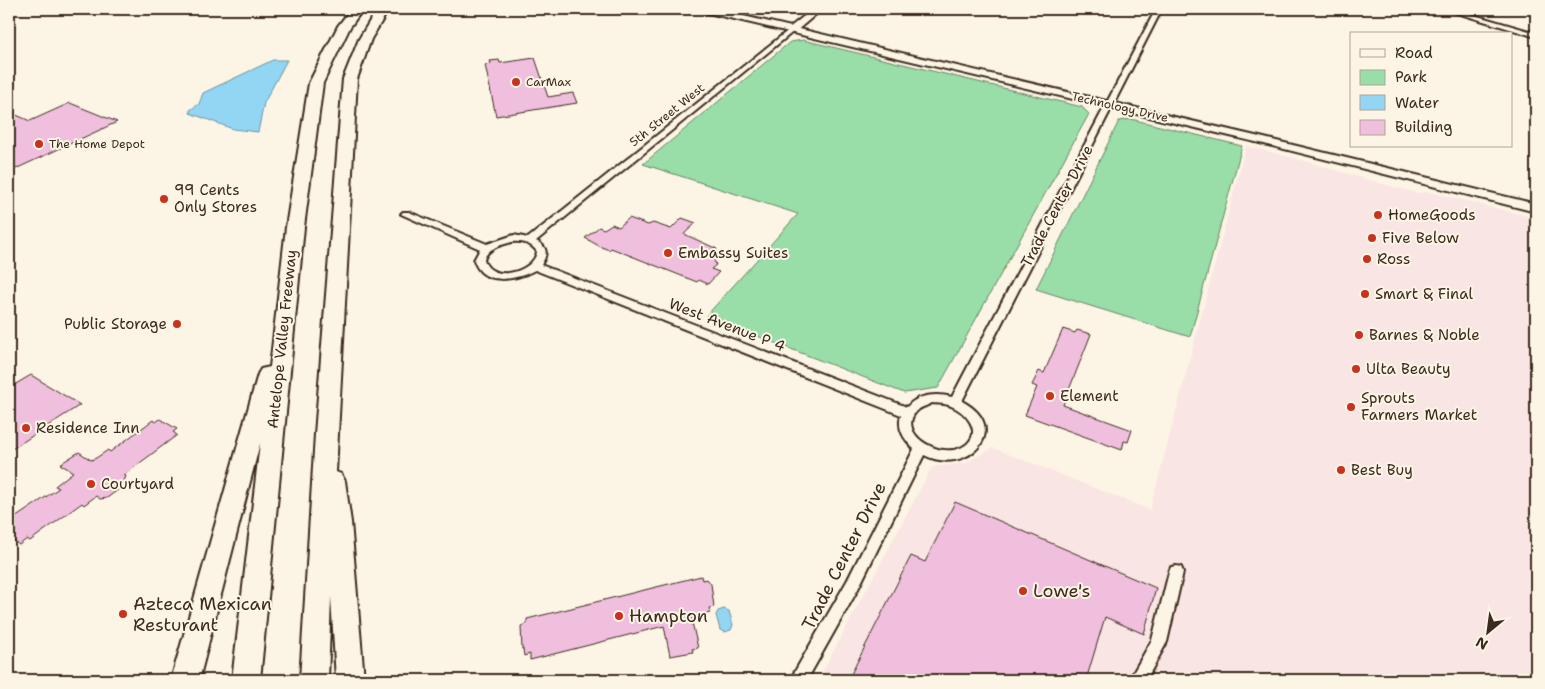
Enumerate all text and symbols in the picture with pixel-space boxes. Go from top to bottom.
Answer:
legend [1350,32,1512,148]
text: Road [1395,43,1433,63]
text: Park [1395,67,1427,87]
place label: CarMax [526,74,571,90]
marker: CarMax [510,76,522,88]
street label: 5th Street West [626,80,708,150]
street label: Technology Drive [1070,88,1170,126]
text: Water [1395,93,1439,113]
text: Building [1395,117,1452,137]
place label: The Home Depot [49,136,145,152]
marker: The Home Depot [33,138,45,150]
street label: Trade Center Drive [1016,141,1098,271]
place label: 99 Cents Only Stores [174,180,257,217]
marker: 99 Cents Only Stores [158,193,170,205]
place label: HomeGoods [1388,205,1476,225]
marker: HomeGoods [1372,209,1384,221]
place label: Five Below [1382,228,1459,248]
marker: Five Below [1366,232,1378,244]
place label: Embassy Suites [678,243,788,263]
marker: Embassy Suites [662,247,674,259]
street label: Antelope Valley Freeway [263,248,301,430]
place label: Ross [1377,249,1410,269]
marker: Ross [1361,253,1373,265]
place label: Smart & Final [1375,284,1474,304]
marker: Smart & Final [1359,288,1371,300]
street label: West Avenue P 4 [666,294,788,356]
place label: Public Storage [64,314,167,334]
marker: Public Storage [171,318,183,330]
place label: Barnes & Noble [1369,325,1480,345]
marker: Barnes & Noble [1353,329,1365,341]
place label: Ulta Beauty [1366,359,1451,379]
marker: Ulta Beauty [1350,363,1362,375]
place label: Element [1060,386,1119,406]
place label: Sprouts Farmers Market [1361,388,1477,425]
marker: Element [1044,390,1056,402]
marker: Sprouts Farmers Market [1345,401,1357,413]
place label: Residence Inn [36,418,139,438]
marker: Residence Inn [20,422,32,434]
place label: Best Buy [1351,460,1413,480]
marker: Best Buy [1335,464,1347,476]
place label: Courtyard [101,474,174,494]
marker: Courtyard [85,478,97,490]
street label: Trade Center Drive [796,478,892,634]
place label: Lowe's [1033,579,1090,603]
marker: Lowe's [1017,585,1029,597]
place label: Azteca Mexican Resturant [133,592,272,637]
place label: Hampton [629,604,708,628]
north arrow [1462,606,1512,656]
marker: Azteca Mexican Resturant [117,608,129,620]
marker: Hampton [613,610,625,622]
text: N [1472,633,1491,654]

